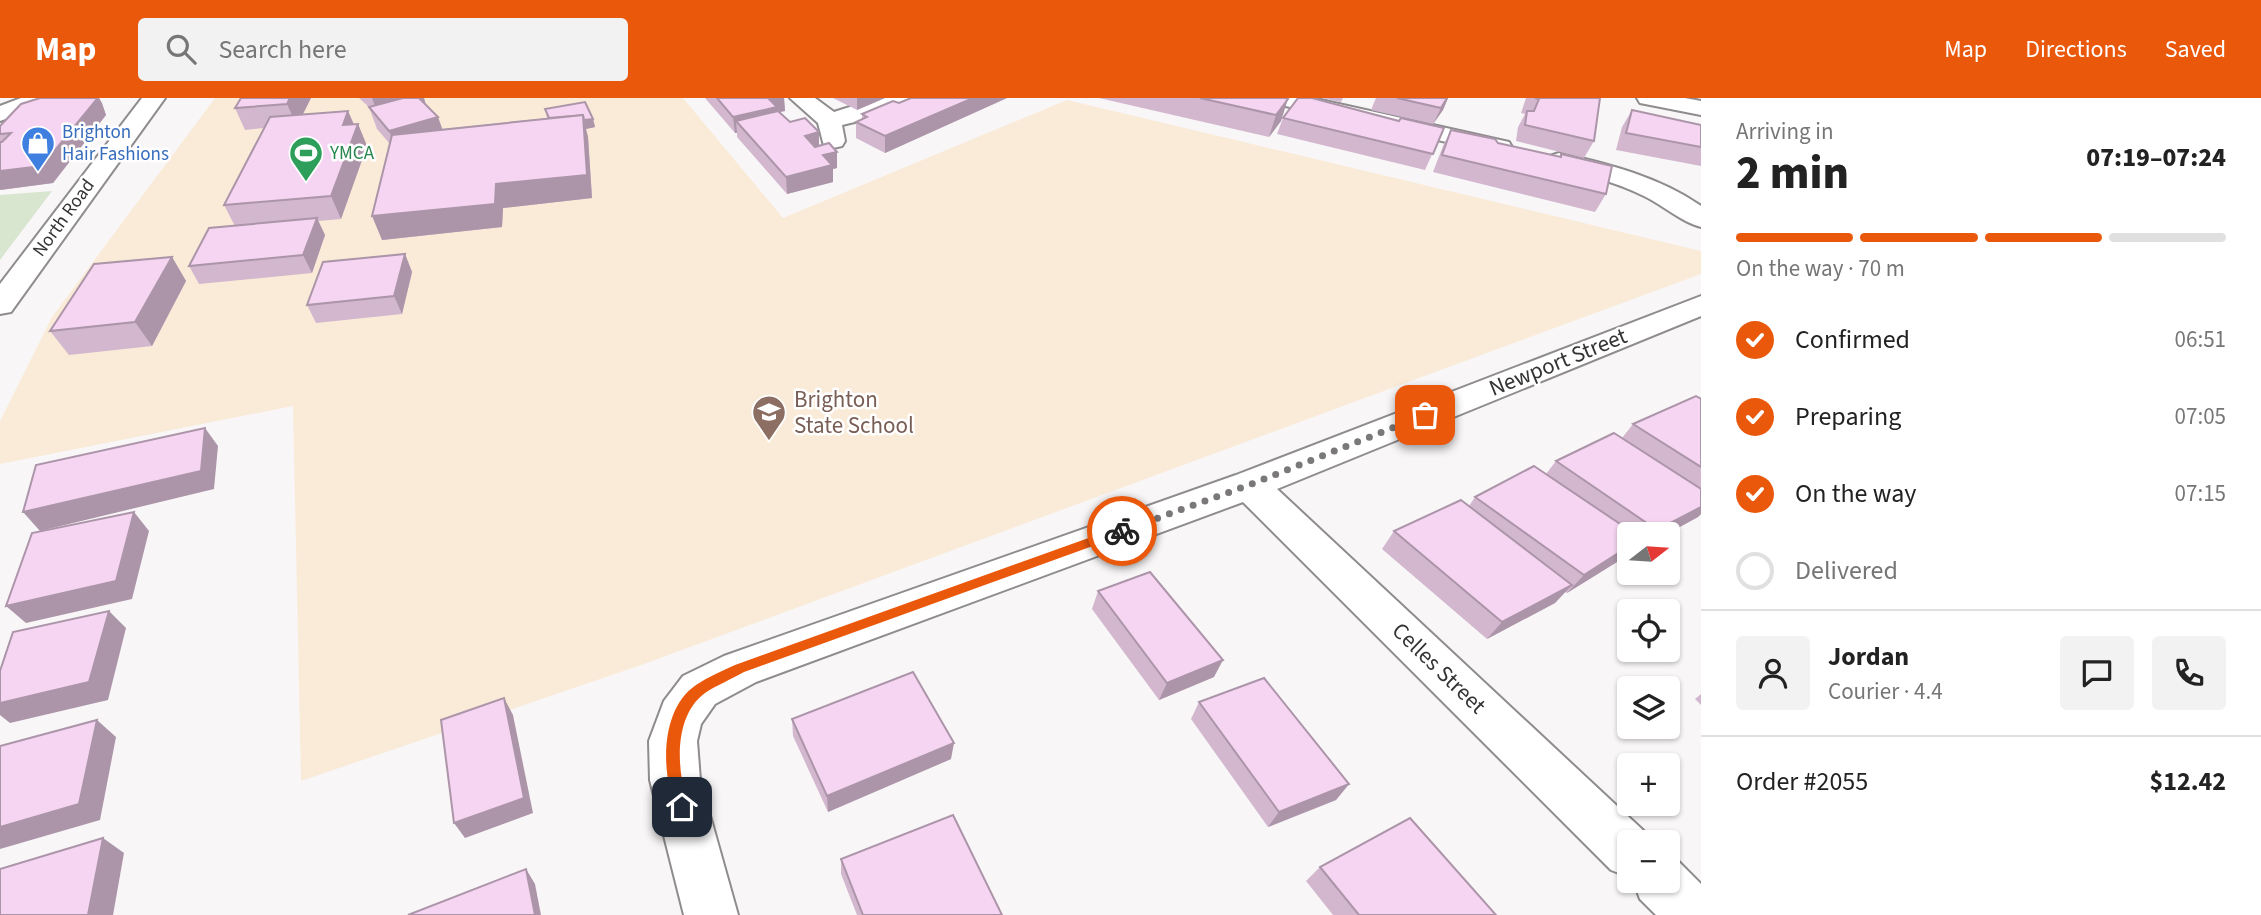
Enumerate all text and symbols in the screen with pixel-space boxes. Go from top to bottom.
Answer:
search box [138,18,628,81]
text: Map [35,26,96,73]
icon: search [162,30,200,68]
text: Search here [218,31,347,68]
text: Map [1944,32,1987,67]
text: Directions [2025,32,2127,67]
text: Saved [2165,32,2226,67]
text: Arriving in [1736,115,1834,148]
place label: Brighton Hair Fashions [62,119,169,168]
shop icon: Brighton Hair Fashions [19,124,57,173]
sports icon: YMCA [287,134,325,183]
text: 07:19–07:24 [2086,139,2226,176]
place label: YMCA [329,140,375,167]
text: 2 min [1736,141,1849,206]
street label: North Road [26,173,102,263]
text: On the way · 70 m [1736,252,1905,285]
street label: Newport Street [1484,319,1632,405]
icon: check [1736,321,1774,359]
text: Confirmed [1795,321,1910,358]
text: 06:51 [2175,323,2226,356]
place label: Brighton State School [794,383,914,442]
pin [1395,385,1455,445]
school or university icon: Brighton State School [750,393,788,442]
icon: bag [1406,396,1444,434]
icon: check [1736,398,1774,436]
text: Preparing [1795,398,1901,435]
text: 07:05 [2175,400,2226,433]
icon: check [1736,475,1774,513]
text: On the way [1795,475,1916,512]
text: 07:15 [2175,477,2226,510]
courier [1087,496,1157,566]
icon: bike [1103,512,1141,550]
north arrow [1617,522,1680,584]
map controls [1617,522,1680,893]
text: Delivered [1795,552,1898,589]
button: locate [1617,599,1680,662]
street label: Celles Street [1385,615,1494,722]
button: person [1736,636,1810,710]
button: chat [2060,636,2134,710]
button: phone [2152,636,2226,710]
text: Jordan [1828,638,1909,675]
text: Courier · 4.4 [1828,675,1943,708]
button: layers [1617,676,1680,739]
button: + [1617,753,1680,816]
text: Order #2055 [1736,763,1868,800]
text: $12.42 [2150,763,2226,800]
pin [652,777,712,837]
icon: home [663,788,701,826]
button: − [1617,830,1680,893]

